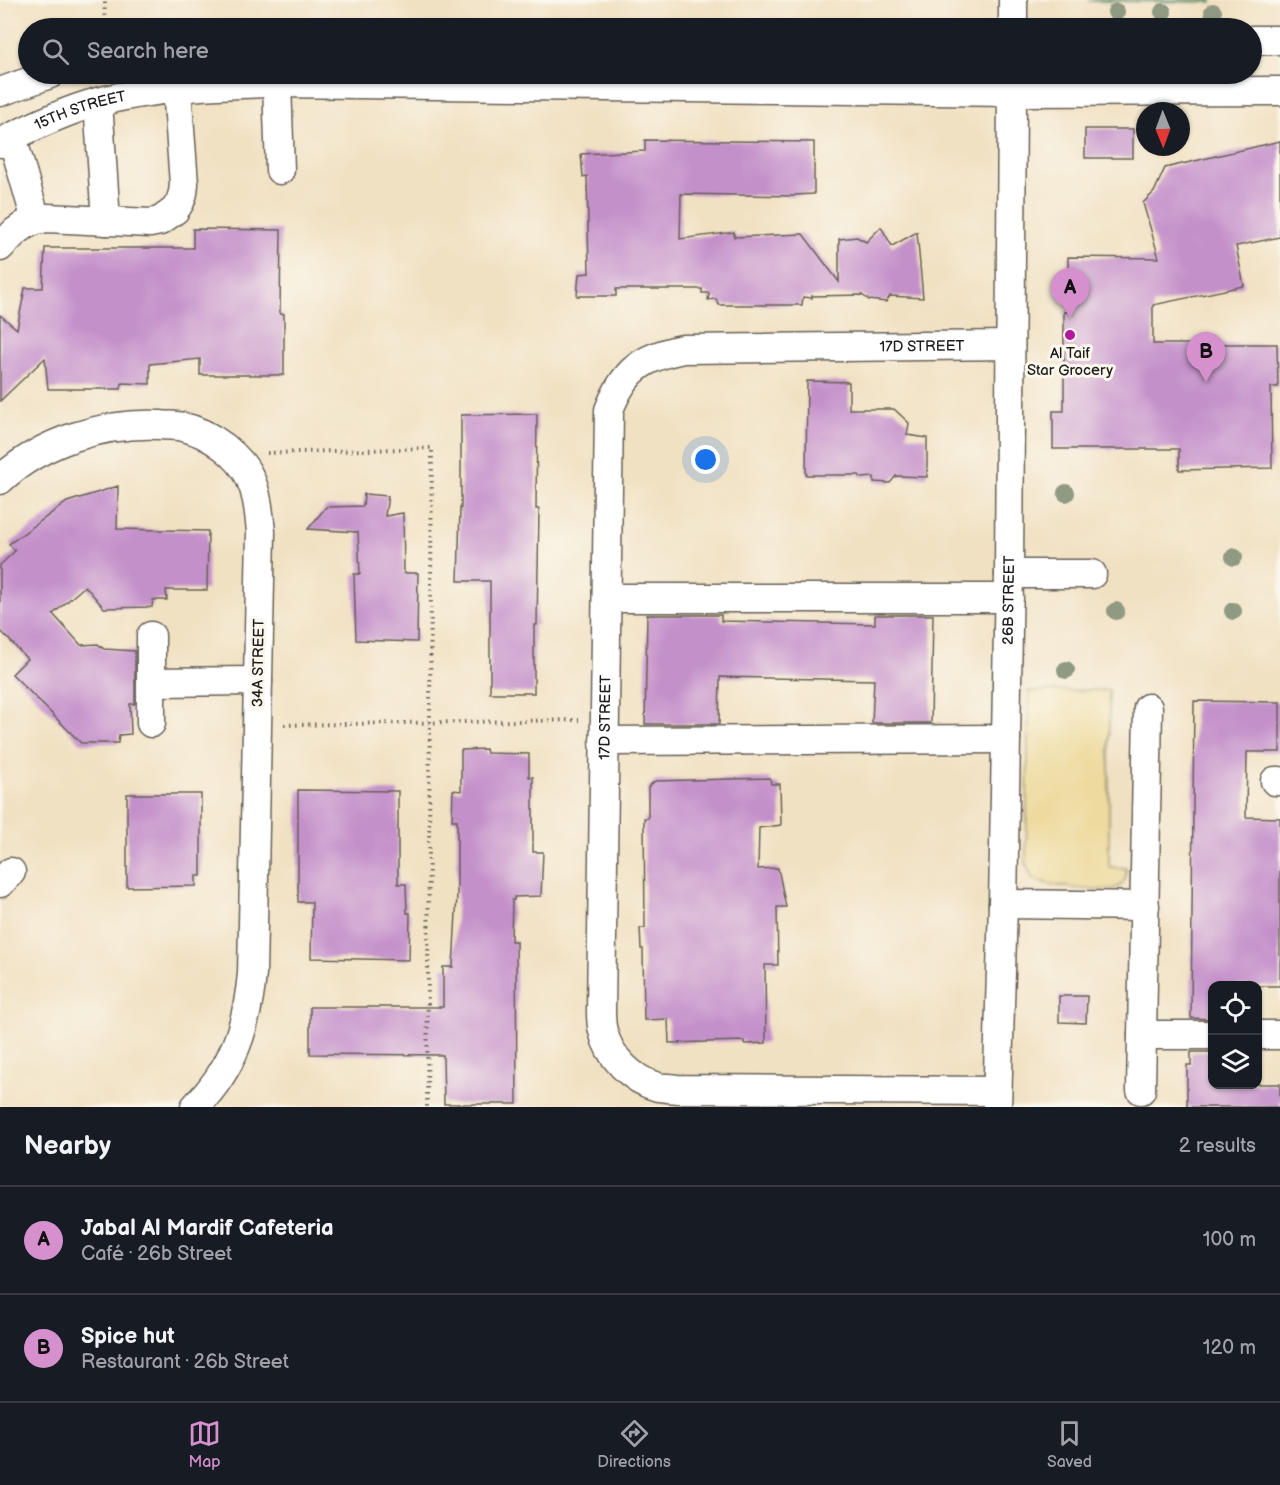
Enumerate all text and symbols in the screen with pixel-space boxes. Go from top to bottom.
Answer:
search box [18,18,1262,84]
icon: search [39,35,72,68]
text: Search here [87,38,209,65]
street label: 15TH STREET [31,87,128,135]
north arrow [1136,102,1190,156]
pin: A [1050,268,1090,318]
marker: Al Taif Star Grocery [1063,328,1077,342]
pin: B [1186,332,1226,382]
street label: 17D STREET [879,337,965,357]
place label: Al Taif Star Grocery [1027,344,1113,380]
your location [691,445,720,474]
street label: 26B STREET [999,555,1019,645]
street label: 34A STREET [248,619,269,707]
street label: 17D STREET [595,675,615,760]
map controls [1208,981,1262,1089]
button: locate [1208,981,1262,1035]
button: layers [1208,1035,1262,1089]
text: Nearby [24,1131,111,1162]
text: 2 results [1179,1134,1256,1158]
text: Jabal Al Mardif Cafeteria [81,1215,334,1242]
text: A [37,1228,50,1252]
text: 100 m [1203,1228,1256,1252]
text: Café · 26b Street [81,1242,232,1266]
text: Spice hut [81,1323,175,1350]
text: B [36,1336,51,1360]
text: 120 m [1203,1336,1256,1360]
text: Restaurant · 26b Street [81,1350,289,1374]
tab: Map [188,1417,221,1472]
tab: Directions [597,1417,671,1472]
tab: Saved [1047,1417,1092,1472]

